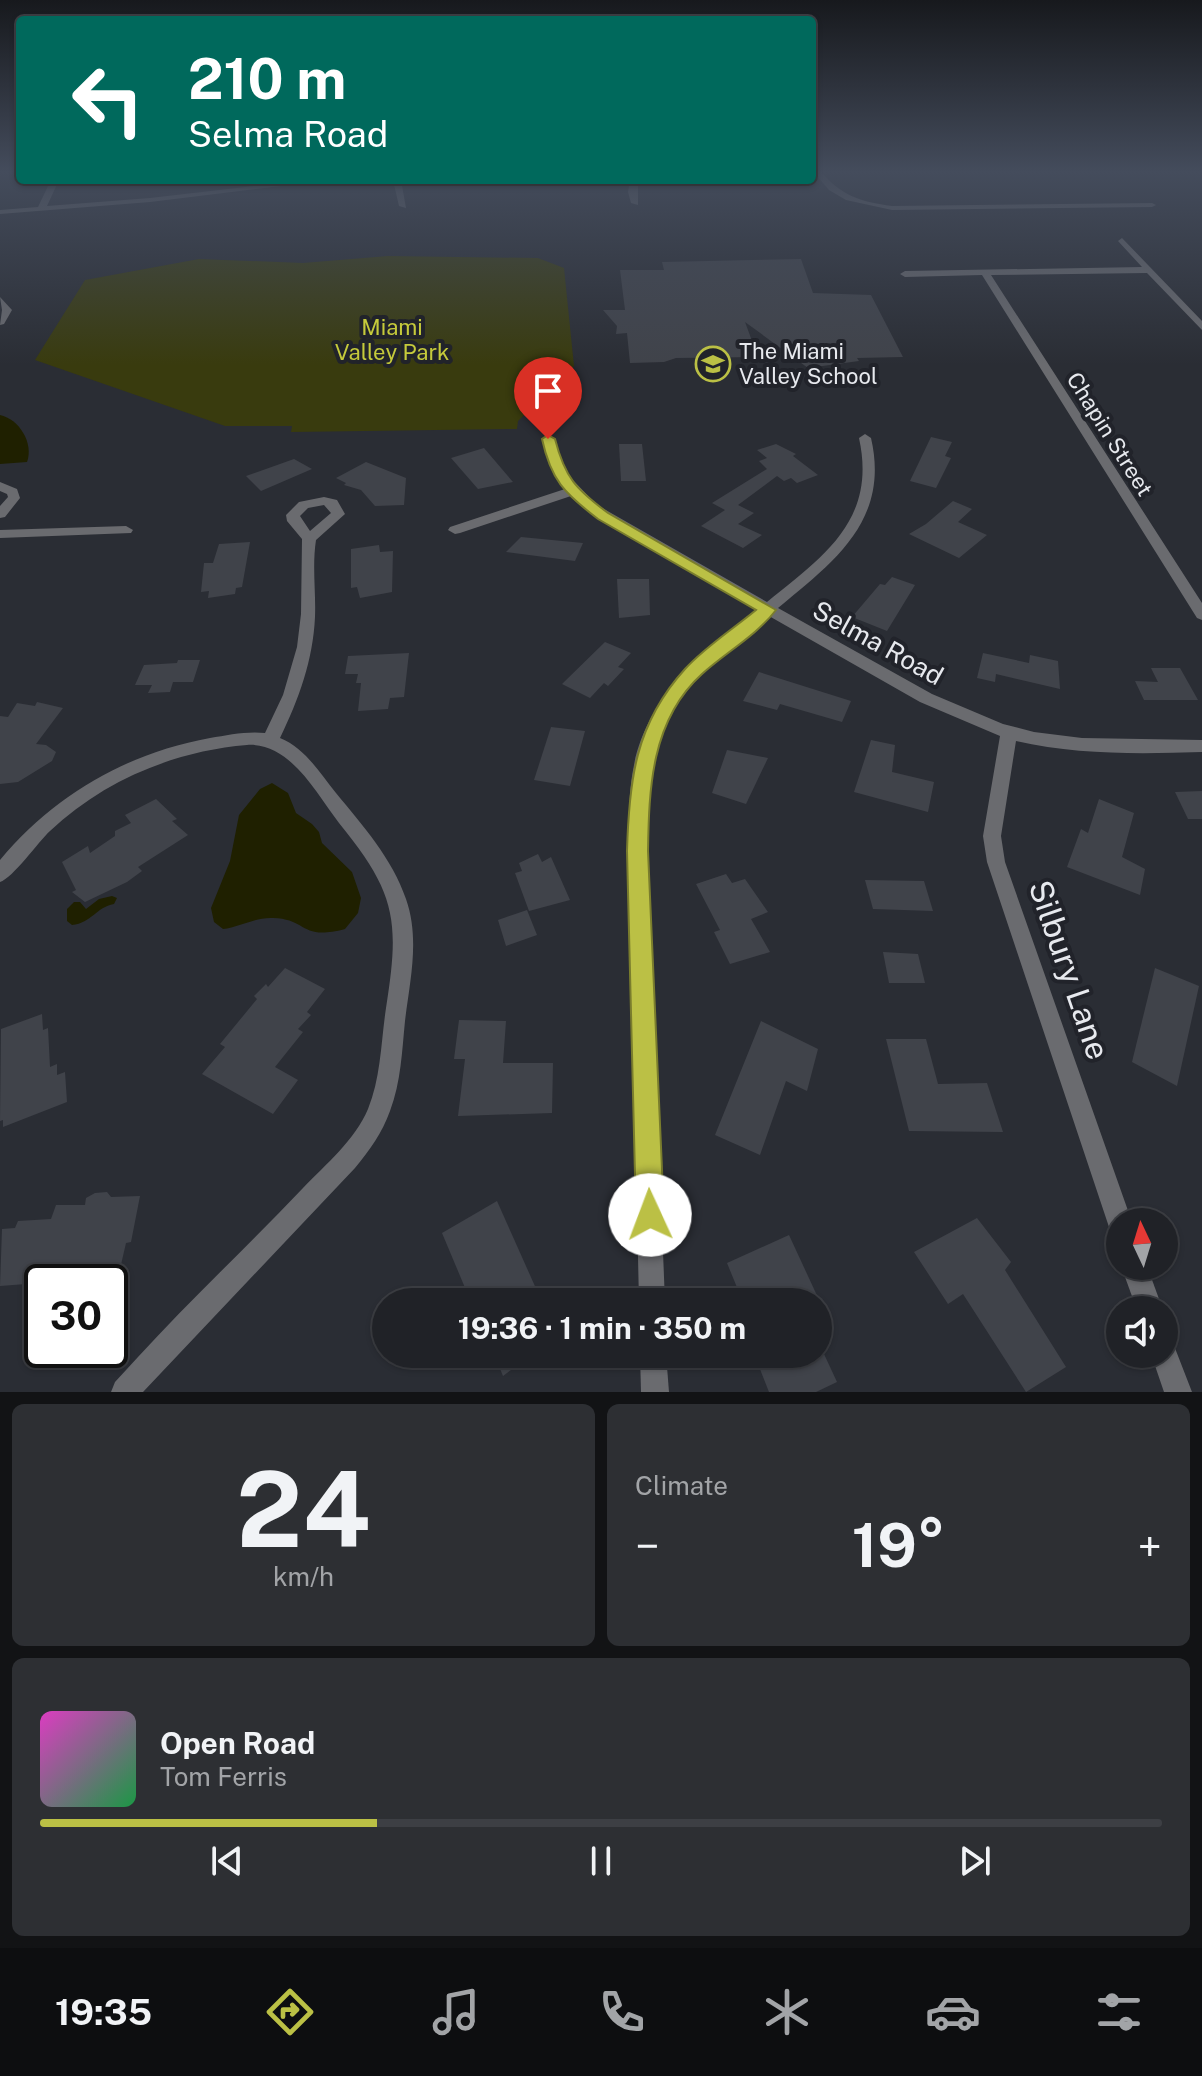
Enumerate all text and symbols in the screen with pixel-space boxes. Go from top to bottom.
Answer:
text: 210 m [188,46,346,112]
icon: left [56,48,160,152]
text: Selma Road [188,113,388,155]
park label: Miami Valley Park [335,314,449,365]
place label: The Miami Valley School [739,338,878,389]
school or university icon: The Miami Valley School [694,345,732,383]
pin [514,357,582,439]
street label: Chapin Street [1062,367,1158,501]
icon: arrive [526,369,570,413]
street label: Selma Road [807,594,949,691]
street label: Silbury Lane [1022,875,1117,1064]
position arrow [608,1173,692,1257]
north arrow [1106,1208,1178,1280]
map controls [1106,1208,1178,1368]
speed limit sign: 30 [24,1264,128,1368]
button: sound [1106,1296,1178,1368]
text: 19:36 · 1 min · 350 m [458,1310,746,1346]
text: 24 [236,1448,371,1570]
text: Climate [635,1470,728,1501]
text: 19° [852,1510,945,1581]
text: − [635,1520,659,1572]
text: + [1138,1520,1162,1572]
text: km/h [273,1561,334,1592]
text: Open Road [160,1725,315,1761]
text: Tom Ferris [160,1761,287,1792]
icon: previous [205,1839,249,1883]
icon: pause [579,1839,623,1883]
icon: next [953,1839,997,1883]
icon: directions [262,1984,318,2040]
icon: music [428,1984,484,2040]
icon: phone [594,1984,650,2040]
icon: climate [759,1984,815,2040]
icon: car [925,1984,981,2040]
icon: filters [1091,1984,1147,2040]
text: 19:35 [55,1991,152,2033]

